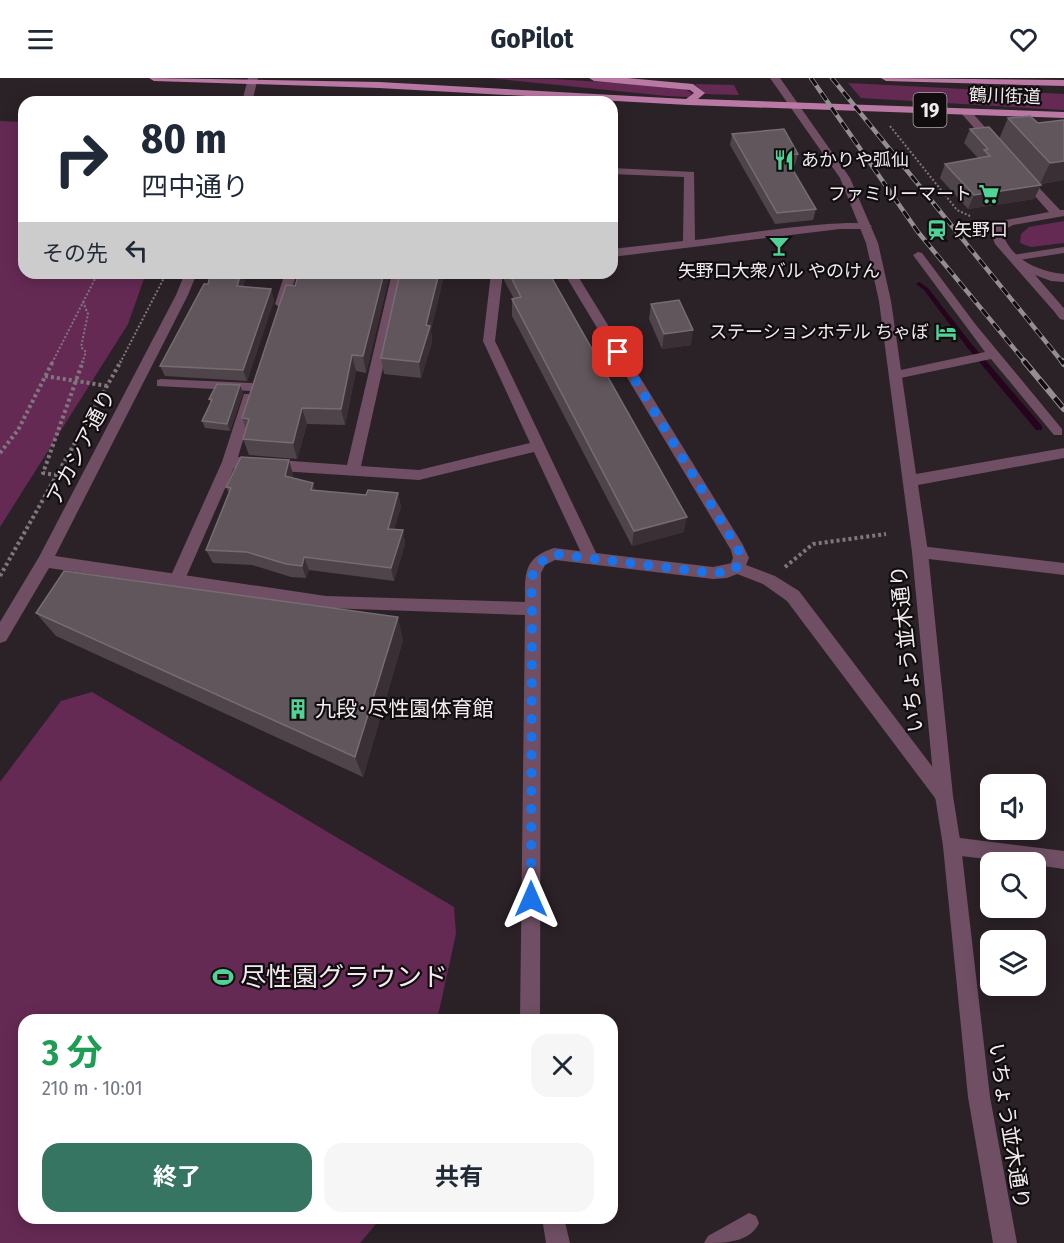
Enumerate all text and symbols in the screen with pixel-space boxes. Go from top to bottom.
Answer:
icon: menu [24,23,57,56]
text: GoPilot [490,23,574,55]
icon: heart [1007,23,1040,56]
street label: 鶴川街道 [969,84,1041,108]
road number: 19 [914,93,946,127]
text: 80 m [141,114,227,164]
icon: right [42,120,120,198]
restaurant icon: あかりや弧仙 [772,148,796,172]
place label: あかりや弧仙 [801,149,909,171]
text: 四中通り [141,171,249,203]
supermarket icon: ファミリーマート [977,182,1001,206]
place label: ファミリーマート [828,183,972,205]
station icon: 矢野口 [925,218,949,242]
place label: 矢野口 [954,219,1008,241]
icon: left [120,234,153,267]
bar icon: 矢野口大衆バル やのけん [767,234,791,258]
text: その先 [42,240,108,267]
place label: 矢野口大衆バル やのけん [678,260,880,282]
hotel icon: ステーションホテル ちゃぼ [934,320,958,344]
place label: ステーションホテル ちゃぼ [709,321,929,343]
pin [592,326,643,377]
icon: arrive [601,335,634,368]
street label: アカシア通り [41,385,121,509]
street label: いちょう並木通り [885,564,929,734]
place label: 九段･尽性園体育館 [315,696,494,722]
building icon: 九段･尽性園体育館 [286,697,310,721]
map controls [980,774,1046,996]
button: sound [980,774,1046,840]
button: search [980,852,1046,918]
position arrow [499,867,563,931]
button: layers [980,930,1046,996]
place label: 尽性園グラウンド [240,962,448,993]
sports icon: 尽性園グラウンド [211,965,235,989]
text: 3 分 [42,1031,103,1075]
button: close [531,1034,594,1097]
street label: いちょう並木通り [983,1041,1035,1211]
text: 210 m · 10:01 [42,1076,143,1100]
button: 終了 [42,1143,312,1212]
button: 共有 [324,1143,594,1212]

